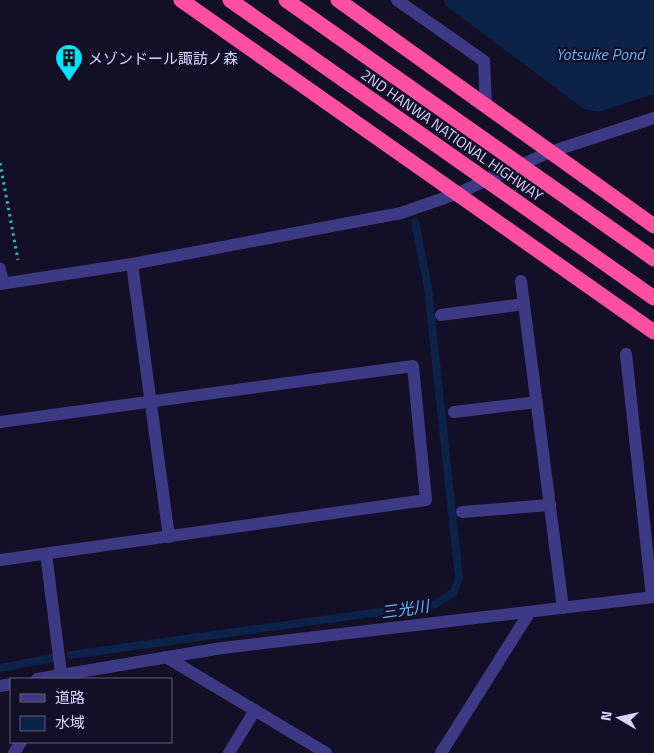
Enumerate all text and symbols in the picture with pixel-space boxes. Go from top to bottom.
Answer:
water label: Yotsuike Pond [556,42,646,66]
building icon: メゾンドール諏訪ノ森 [54,43,84,82]
place label: メゾンドール諏訪ノ森 [88,47,238,70]
street label: 2ND HANWA NATIONAL HIGHWAY [356,63,548,207]
water label: 三光川 [380,593,432,624]
legend [10,678,172,743]
text: 道路 [55,686,85,709]
north arrow [594,693,644,743]
text: N [595,709,617,722]
text: 水域 [55,711,85,734]

